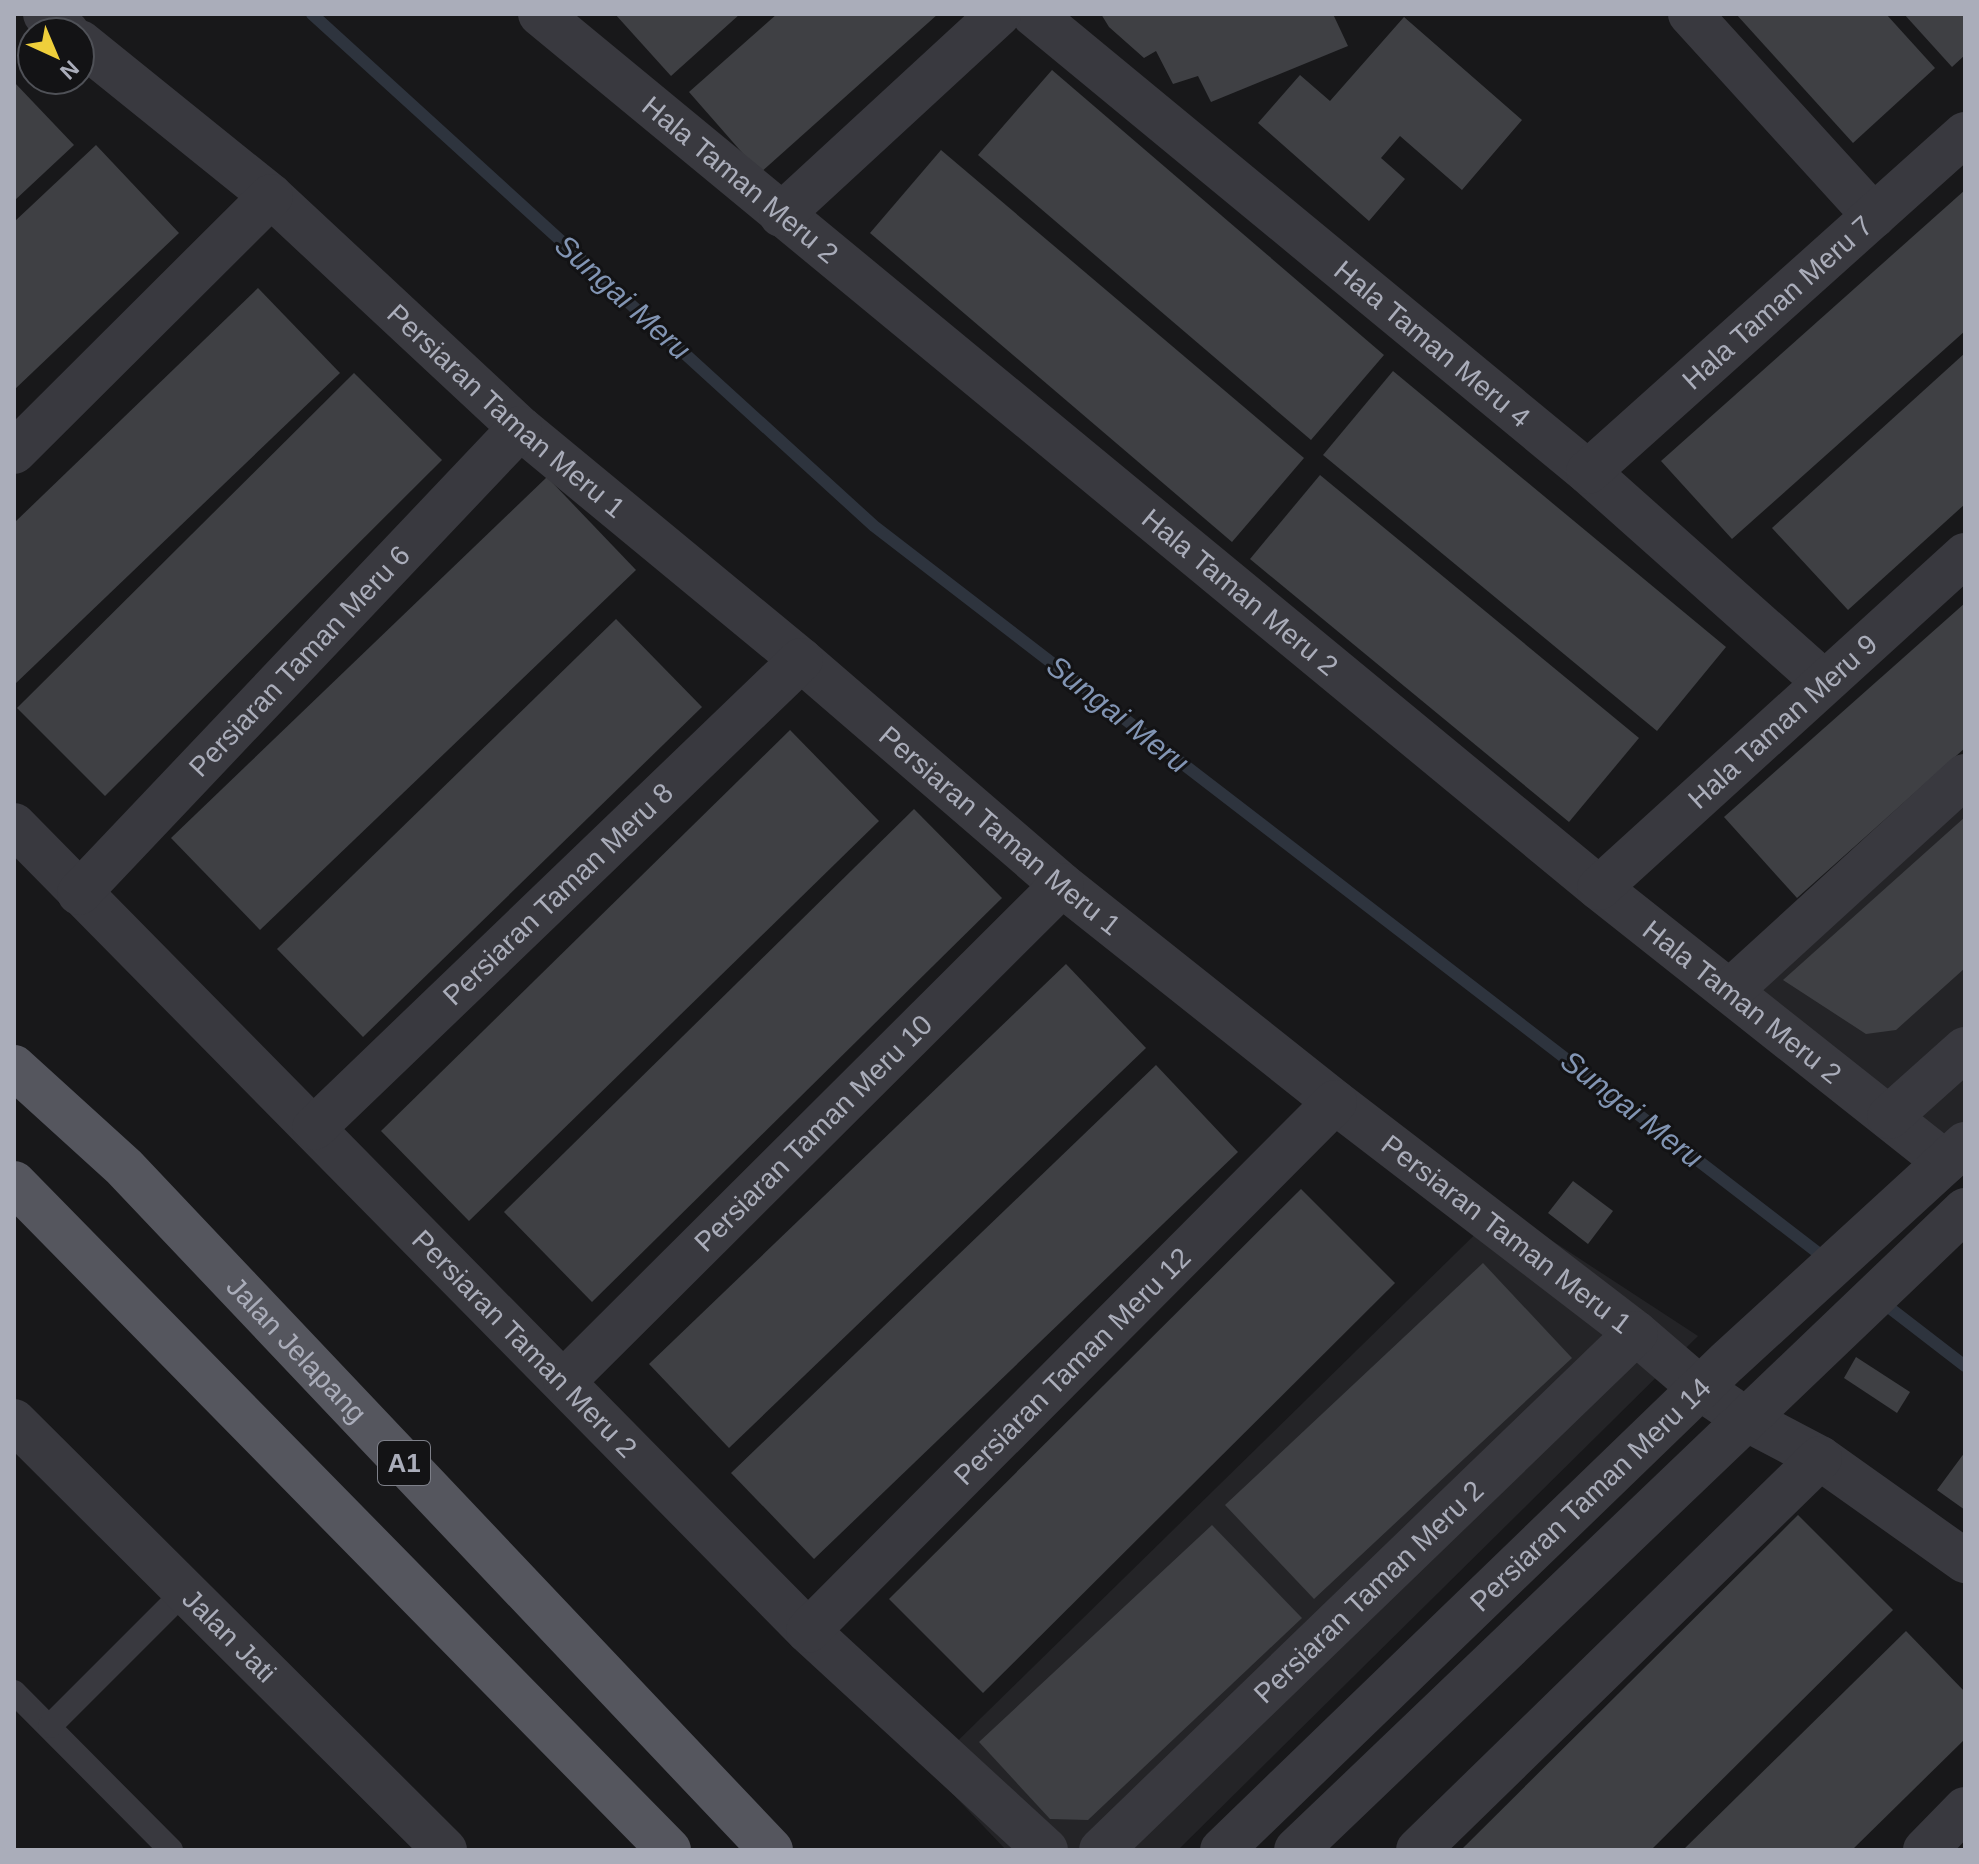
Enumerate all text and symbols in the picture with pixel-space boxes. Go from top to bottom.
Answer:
north arrow [16,16,96,96]
text: N [55,56,84,85]
street label: Hala Taman Meru 2 [637,90,844,269]
street label: Hala Taman Meru 7 [1676,209,1878,395]
water label: Sungai Meru [549,228,697,366]
street label: Hala Taman Meru 4 [1329,254,1536,433]
street label: Persiaran Taman Meru 1 [382,298,631,524]
street label: Hala Taman Meru 2 [1136,502,1344,682]
street label: Persiaran Taman Meru 6 [183,539,416,783]
street label: Hala Taman Meru 9 [1682,628,1883,815]
water label: Sungai Meru [1041,649,1195,780]
street label: Persiaran Taman Meru 1 [873,719,1127,941]
street label: Persiaran Taman Meru 8 [437,777,679,1011]
street label: Hala Taman Meru 2 [1637,914,1848,1089]
street label: Persiaran Taman Meru 10 [688,1008,938,1258]
water label: Sungai Meru [1555,1044,1709,1175]
street label: Persiaran Taman Meru 1 [1376,1128,1638,1339]
street label: Persiaran Taman Meru 2 [406,1224,643,1464]
street label: Persiaran Taman Meru 12 [947,1241,1196,1491]
street label: Jalan Jelapang [221,1270,373,1429]
street label: Persiaran Taman Meru 14 [1464,1371,1717,1617]
road number: A1 [378,1441,430,1485]
street label: Persiaran Taman Meru 2 [1248,1474,1489,1709]
street label: Jalan Jati [177,1583,282,1688]

